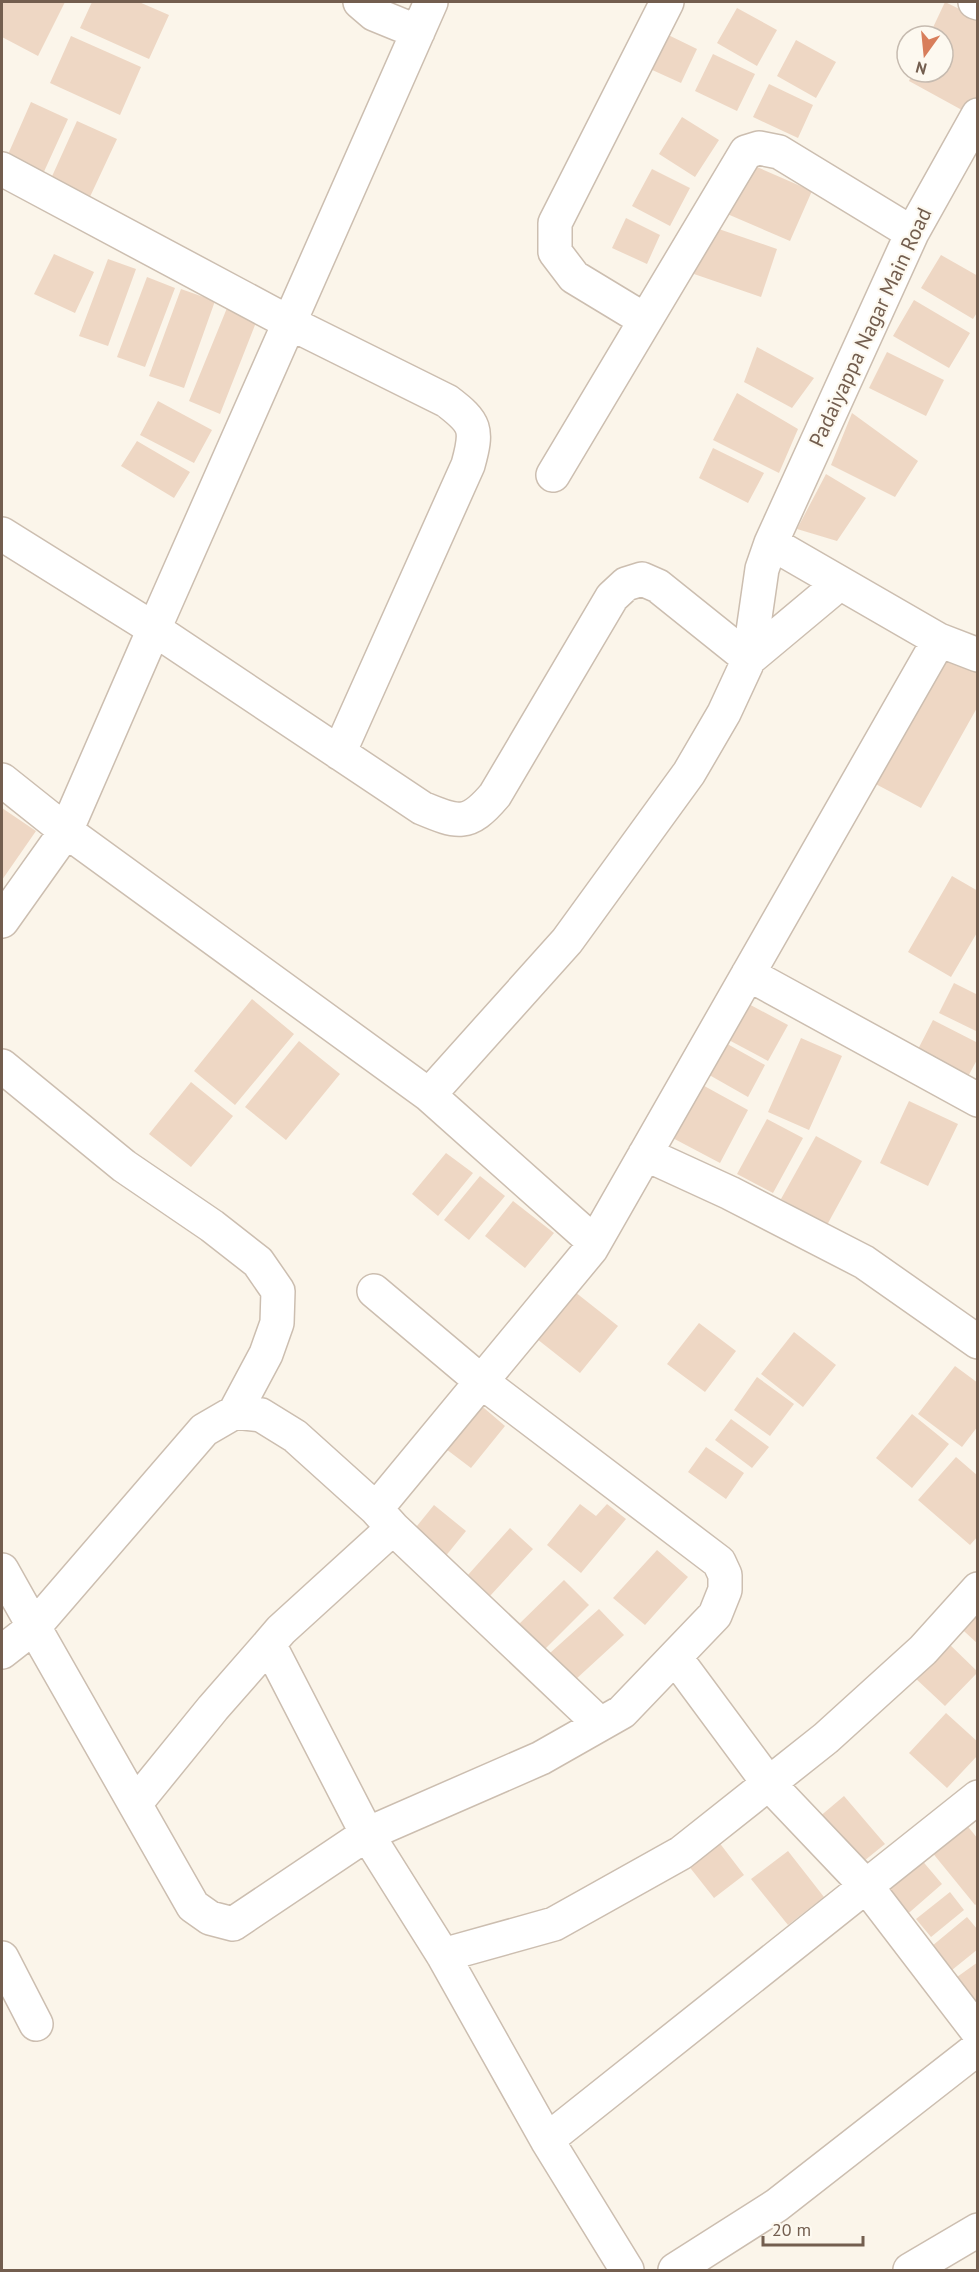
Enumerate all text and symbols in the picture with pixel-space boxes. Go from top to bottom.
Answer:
north arrow [895,24,955,84]
text: N [913,57,929,80]
street label: Padaiyappa Nagar Main Road [803,203,937,451]
scale bar [763,2209,864,2247]
text: 20 m [772,2218,811,2241]

